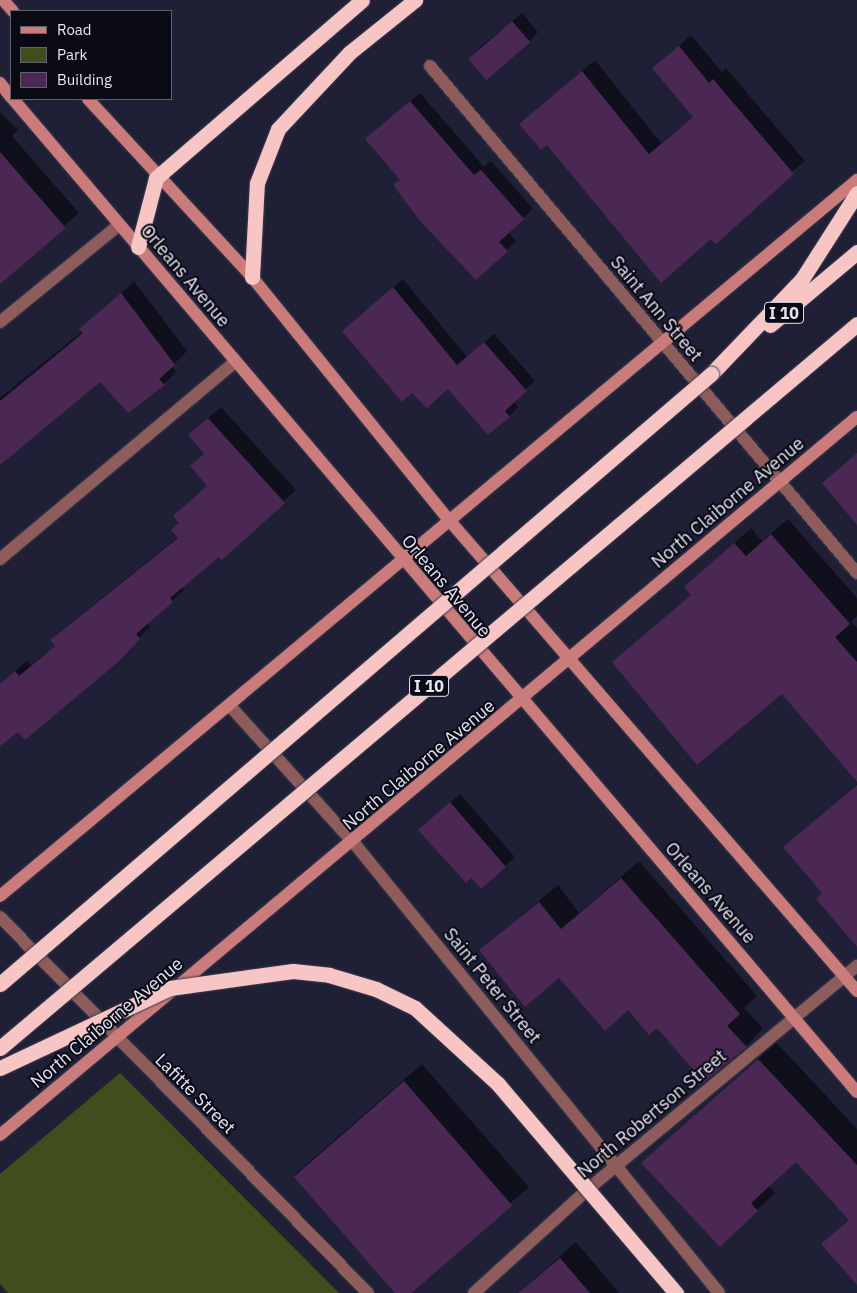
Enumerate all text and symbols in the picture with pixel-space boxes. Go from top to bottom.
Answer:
legend [10,10,172,100]
text: Road [57,20,92,39]
text: Park [57,45,87,64]
text: Building [57,70,112,89]
street label: Orleans Avenue [136,220,234,332]
street label: Saint Ann Street [606,252,706,366]
road number: I 10 [764,300,804,326]
street label: North Claiborne Avenue [648,433,808,573]
street label: Orleans Avenue [397,530,495,642]
road number: I 10 [409,672,449,699]
street label: North Claiborne Avenue [339,695,499,835]
street label: Orleans Avenue [660,838,760,948]
street label: Saint Peter Street [439,924,545,1048]
street label: North Claiborne Avenue [27,953,187,1093]
street label: North Robertson Street [573,1045,731,1183]
street label: Lafitte Street [150,1049,240,1139]

